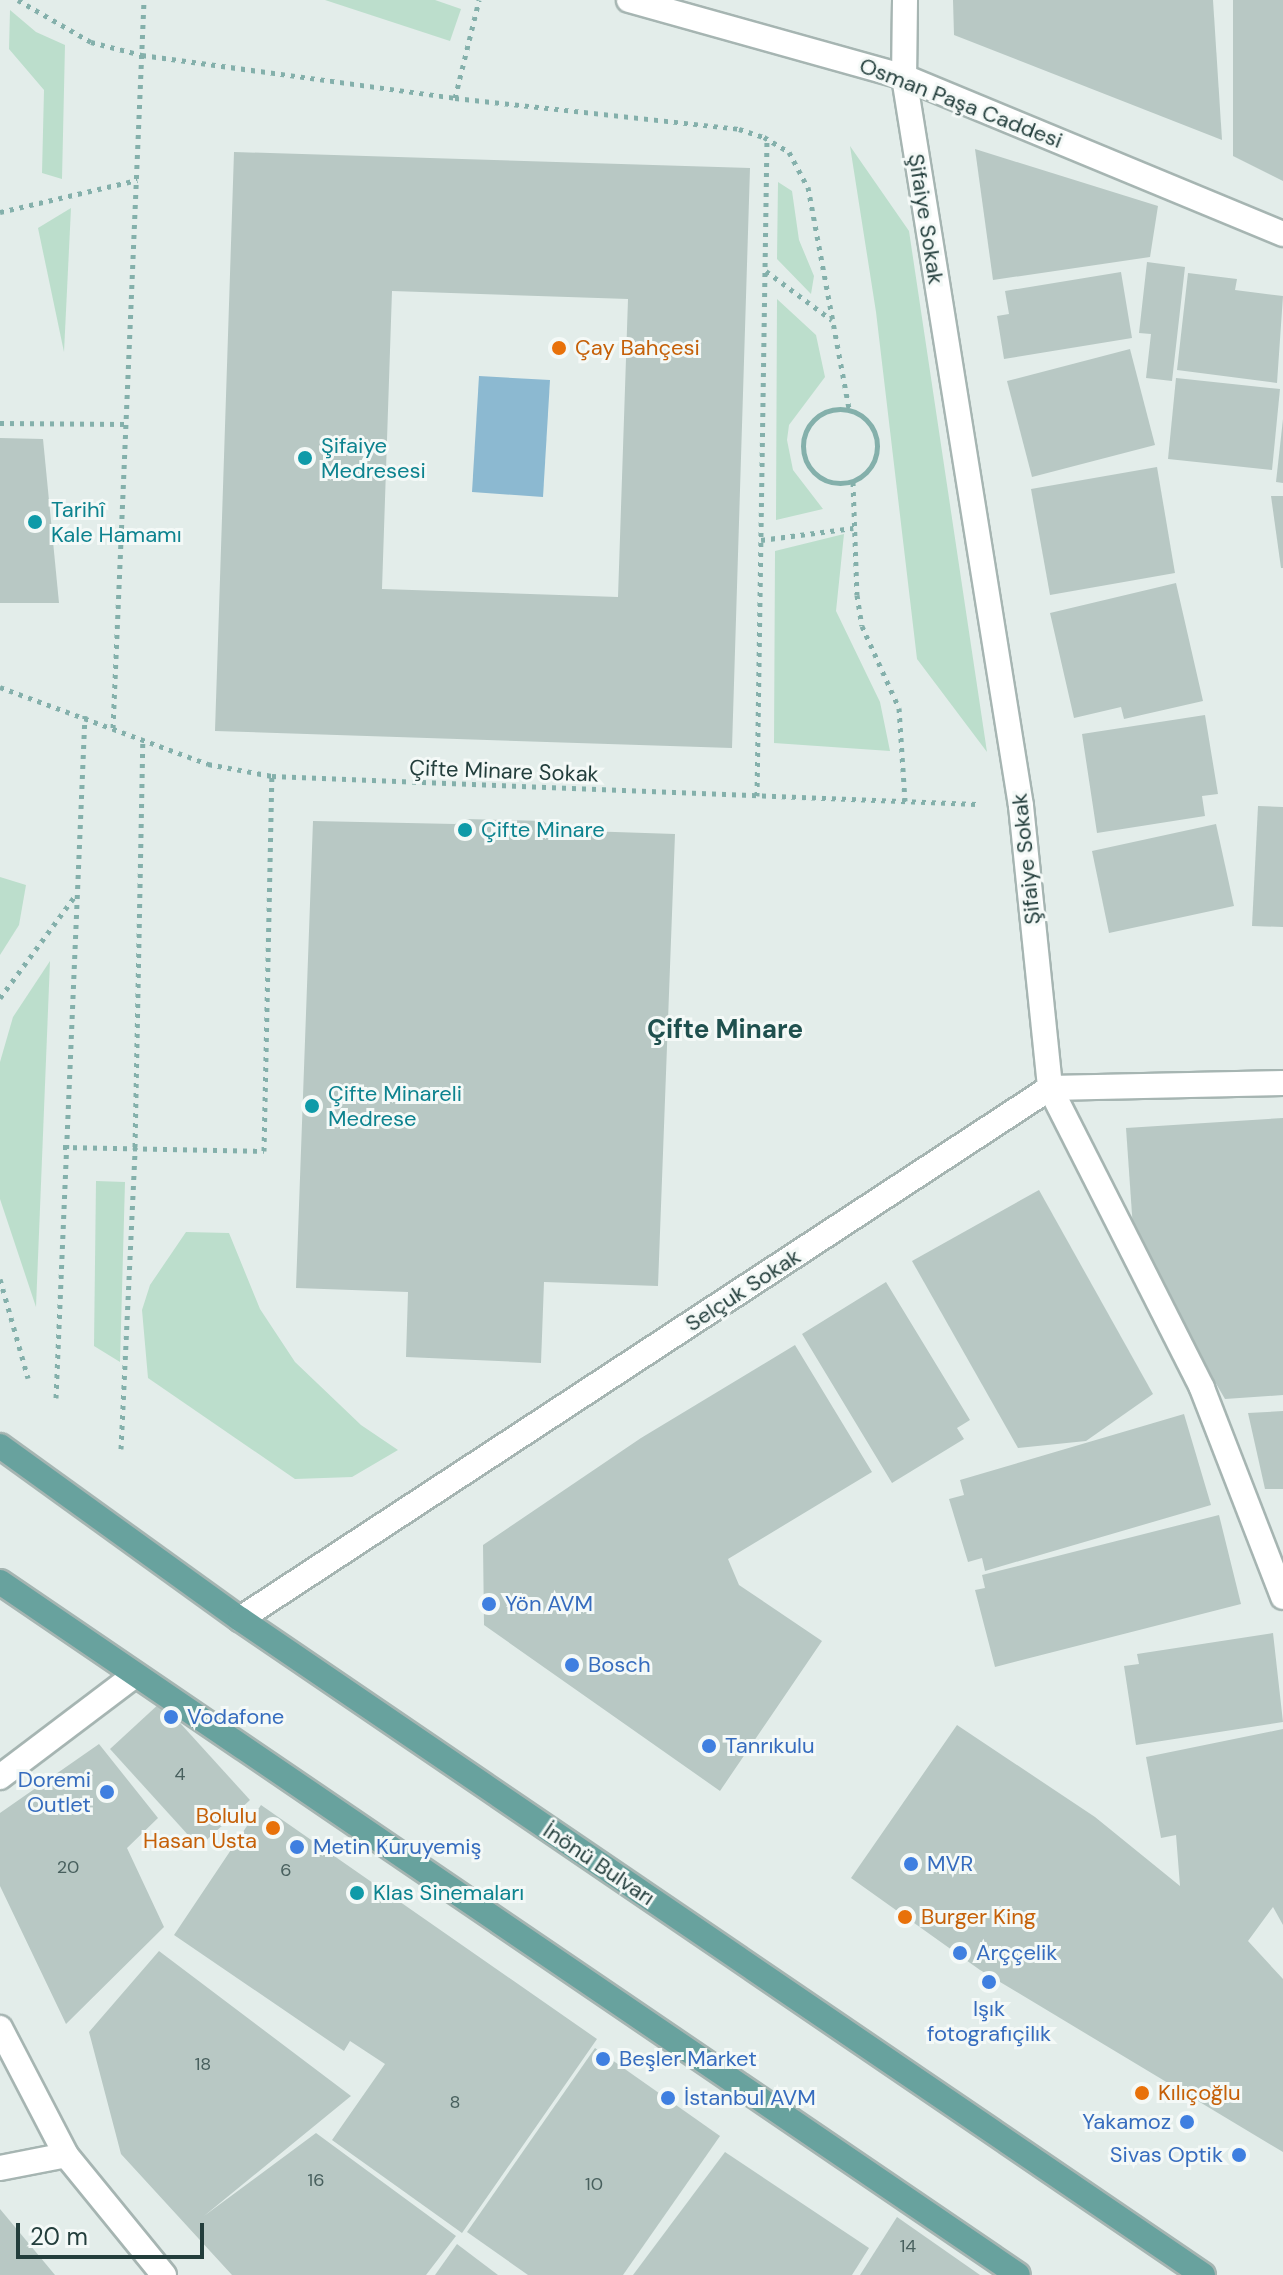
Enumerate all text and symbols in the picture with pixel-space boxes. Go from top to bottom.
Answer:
street label: Osman Paşa Caddesi [856,52,1066,154]
street label: Şifaiye Sokak [903,152,949,286]
place label: Çay Bahçesi [575,335,700,361]
marker: Çay Bahçesi [550,339,568,357]
place label: Şifaiye Medresesi [321,432,426,484]
marker: Şifaiye Medresesi [296,449,314,467]
place label: Tarihî Kale Hamamı [51,496,182,548]
marker: Tarihî Kale Hamamı [26,513,44,531]
street label: Çifte Minare Sokak [409,755,599,787]
street label: Şifaiye Sokak [1006,792,1046,926]
place label: Çifte Minare [481,817,605,843]
marker: Çifte Minare [456,821,474,839]
district label: Çifte Minare [647,1014,803,1046]
place label: Çifte Minareli Medrese [328,1080,462,1132]
marker: Çifte Minareli Medrese [303,1097,321,1115]
street label: Selçuk Sokak [680,1243,806,1337]
place label: Yön AVM [505,1591,593,1617]
marker: Yön AVM [480,1595,498,1613]
place label: Bosch [588,1652,651,1678]
marker: Bosch [563,1656,581,1674]
place label: Vodafone [187,1704,284,1730]
marker: Vodafone [162,1708,180,1726]
place label: Tanrıkulu [725,1733,815,1759]
marker: Tanrıkulu [700,1737,718,1755]
house number: 4 [175,1763,185,1785]
place label: Doremi Outlet [18,1766,91,1818]
marker: Doremi Outlet [98,1783,116,1801]
place label: Bolulu Hasan Usta [143,1802,257,1854]
street label: İnönü Bulvarı [538,1817,660,1911]
marker: Bolulu Hasan Usta [264,1819,282,1837]
place label: Metin Kuruyemiş [313,1834,481,1860]
marker: Metin Kuruyemiş [288,1838,306,1856]
place label: MVR [927,1851,973,1877]
marker: MVR [902,1855,920,1873]
house number: 20 [57,1856,79,1878]
house number: 6 [280,1859,292,1881]
place label: Klas Sinemaları [373,1880,524,1906]
marker: Klas Sinemaları [348,1884,366,1902]
place label: Burger King [921,1904,1036,1930]
marker: Burger King [896,1908,914,1926]
place label: Arççelik [976,1940,1057,1966]
marker: Arççelik [951,1944,969,1962]
marker: Işık fotografıçilık [980,1973,998,1991]
place label: Işık fotografıçilık [927,1995,1051,2046]
place label: Beşler Market [619,2046,757,2072]
marker: Beşler Market [594,2050,612,2068]
house number: 18 [195,2053,211,2075]
place label: Kılıçoğlu [1158,2080,1241,2106]
marker: Kılıçoğlu [1133,2084,1151,2102]
place label: İstanbul AVM [684,2085,816,2111]
marker: İstanbul AVM [659,2089,677,2107]
house number: 8 [450,2091,460,2113]
place label: Yakamoz [1082,2109,1171,2135]
marker: Yakamoz [1178,2113,1196,2131]
place label: Sivas Optik [1110,2142,1223,2168]
marker: Sivas Optik [1230,2146,1248,2164]
house number: 16 [308,2169,324,2191]
house number: 10 [585,2173,603,2195]
scale bar [20,2207,208,2257]
text: 20 m [30,2221,88,2252]
house number: 14 [900,2235,916,2257]

